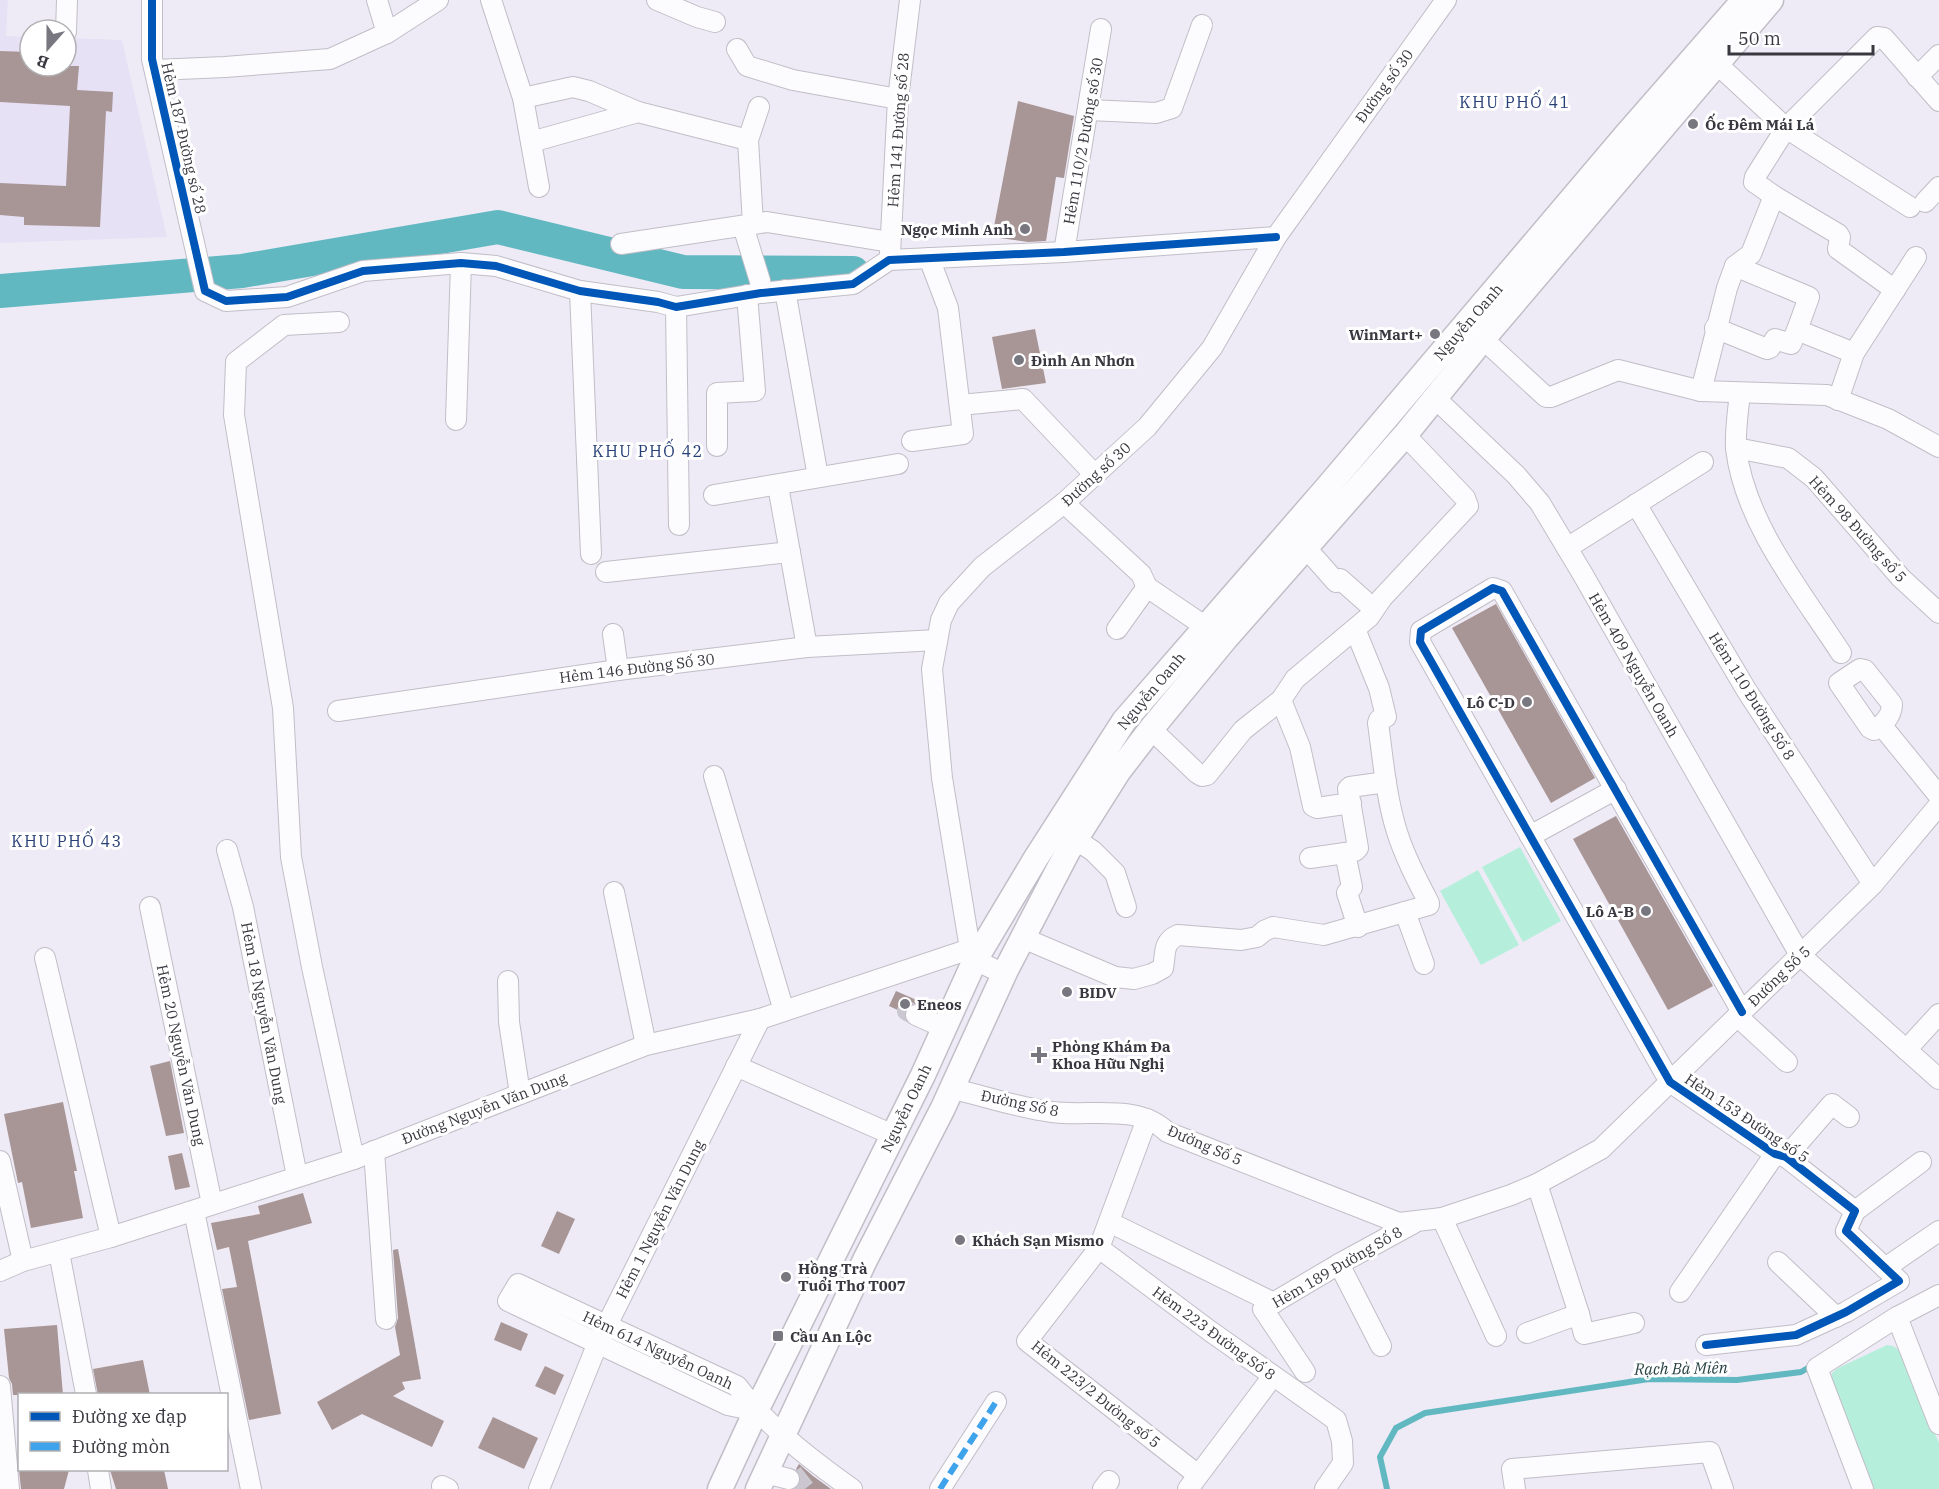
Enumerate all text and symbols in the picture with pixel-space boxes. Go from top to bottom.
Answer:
north arrow [18,18,78,78]
scale bar [1729,18,1873,56]
text: 50 m [1738,27,1781,50]
street label: Đường số 30 [1351,45,1417,127]
text: B [34,51,51,73]
street label: Hẻm 141 Đường số 28 [883,52,913,208]
street label: Hẻm 110/2 Đường số 30 [1059,56,1107,226]
street label: Hẻm 187 Đường số 28 [157,60,211,216]
district label: KHU PHỐ 41 [1459,89,1571,112]
place label: Ốc Đêm Mái Lá [1705,113,1815,134]
marker: Ốc Đêm Mái Lá [1686,117,1700,131]
place label: Ngọc Minh Anh [901,220,1013,239]
marker: Ngọc Minh Anh [1018,222,1032,236]
street label: Nguyễn Oanh [1429,280,1507,364]
place label: WinMart+ [1349,325,1423,344]
marker: WinMart+ [1428,327,1442,341]
place label: Đình An Nhơn [1031,351,1135,370]
marker: Đình An Nhơn [1012,353,1026,367]
district label: KHU PHỐ 42 [592,438,704,461]
street label: Đường số 30 [1057,438,1135,510]
street label: Hẻm 98 Đường số 5 [1805,472,1911,586]
street label: Hẻm 409 Nguyễn Oanh [1585,589,1683,741]
street label: Hẻm 110 Đường Số 8 [1705,628,1799,764]
street label: Nguyễn Oanh [1113,648,1189,734]
street label: Hẻm 146 Đường Số 30 [558,649,716,687]
place label: Lô C-D [1467,693,1515,712]
marker: Lô C-D [1520,695,1534,709]
district label: KHU PHỐ 43 [11,828,123,851]
place label: Lô A-B [1586,902,1634,921]
marker: Lô A-B [1639,904,1653,918]
street label: Hẻm 18 Nguyễn Văn Dung [237,920,291,1106]
street label: Đường Số 5 [1744,942,1814,1010]
street label: Hẻm 20 Nguyễn Văn Dung [152,963,210,1147]
place label: BIDV [1079,983,1117,1002]
marker: BIDV [1060,985,1074,999]
place label: Eneos [917,995,962,1014]
marker: Eneos [898,997,912,1011]
place label: Phòng Khám Đa Khoa Hữu Nghị [1052,1037,1171,1073]
marker: Phòng Khám Đa Khoa Hữu Nghị [1030,1046,1048,1064]
street label: Nguyễn Oanh [876,1061,936,1155]
street label: Đường Nguyễn Văn Dung [399,1068,569,1148]
street label: Hẻm 153 Đường số 5 [1681,1069,1813,1167]
street label: Đường Số 8 [979,1085,1061,1121]
street label: Đường Số 5 [1165,1121,1245,1169]
street label: Hẻm 1 Nguyễn Văn Dung [612,1136,708,1302]
street label: Hẻm 189 Đường Số 8 [1268,1222,1406,1312]
place label: Khách Sạn Mismo [972,1231,1104,1250]
marker: Khách Sạn Mismo [953,1233,967,1247]
place label: Hồng Trà Tuổi Thơ T007 [798,1259,906,1295]
marker: Hồng Trà Tuổi Thơ T007 [779,1270,793,1284]
street label: Hẻm 223 Đường Số 8 [1149,1282,1279,1384]
street label: Hẻm 614 Nguyễn Oanh [580,1307,736,1393]
place label: Cầu An Lộc [790,1327,872,1346]
marker: Cầu An Lộc [771,1329,785,1343]
street label: Hẻm 223/2 Đường số 5 [1028,1336,1164,1452]
water label: Rạch Bà Miên [1633,1357,1728,1379]
legend [18,1393,228,1471]
text: Đường xe đạp [72,1405,187,1428]
text: Đường mòn [72,1435,170,1458]

